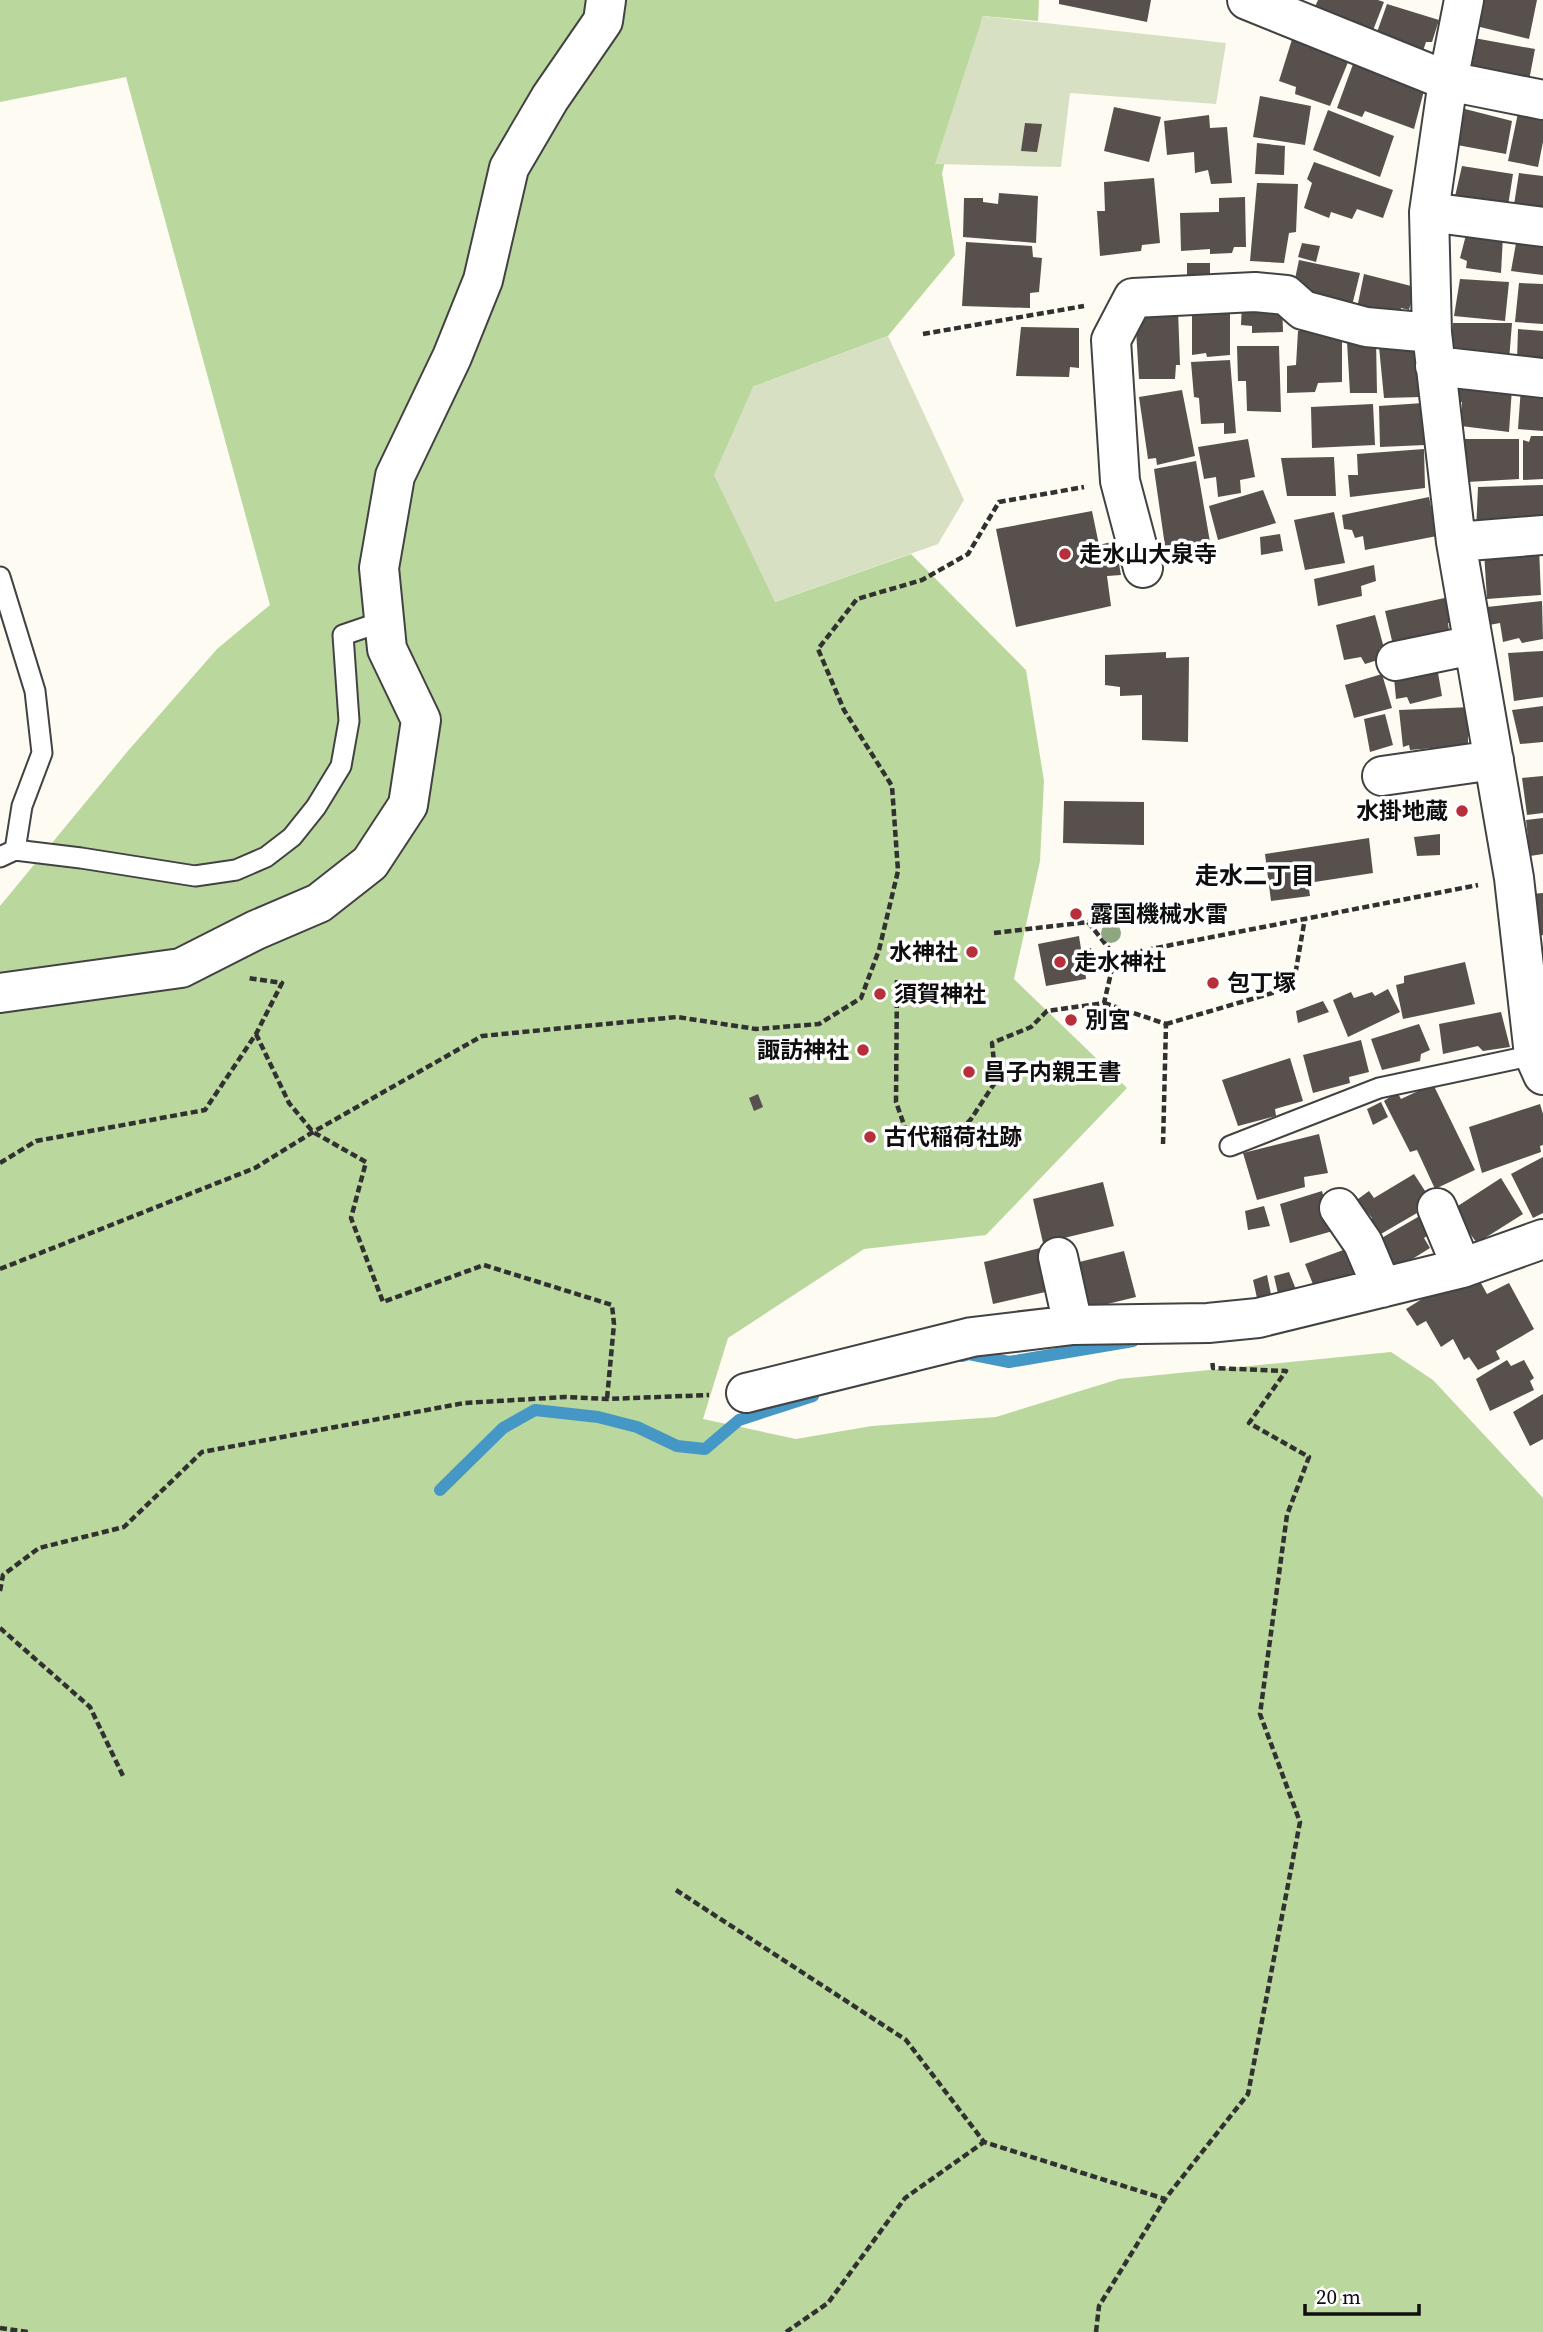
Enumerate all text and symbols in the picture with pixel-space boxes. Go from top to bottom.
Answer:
place label: 走水山大泉寺 [1079,538,1217,570]
marker: 走水山大泉寺 [1057,546,1073,562]
place label: 水掛地蔵 [1356,795,1448,827]
marker: 水掛地蔵 [1454,803,1470,819]
district label: 走水二丁目 [1195,859,1315,892]
place label: 露国機械水雷 [1090,898,1228,930]
marker: 露国機械水雷 [1068,906,1084,922]
place label: 水神社 [889,936,958,968]
marker: 水神社 [964,944,980,960]
place label: 走水神社 [1074,946,1166,978]
marker: 走水神社 [1052,954,1068,970]
place label: 包丁塚 [1227,967,1296,999]
marker: 包丁塚 [1205,975,1221,991]
place label: 須賀神社 [894,978,986,1010]
marker: 須賀神社 [872,986,888,1002]
place label: 別宮 [1085,1004,1131,1036]
marker: 別宮 [1063,1012,1079,1028]
place label: 諏訪神社 [757,1034,849,1066]
marker: 諏訪神社 [855,1042,871,1058]
place label: 昌子内親王書 [983,1056,1121,1088]
marker: 昌子内親王書 [961,1064,977,1080]
place label: 古代稲荷社跡 [884,1121,1022,1153]
marker: 古代稲荷社跡 [862,1129,878,1145]
scale bar [1305,2272,1419,2316]
text: 20 m [1316,2282,1361,2311]

